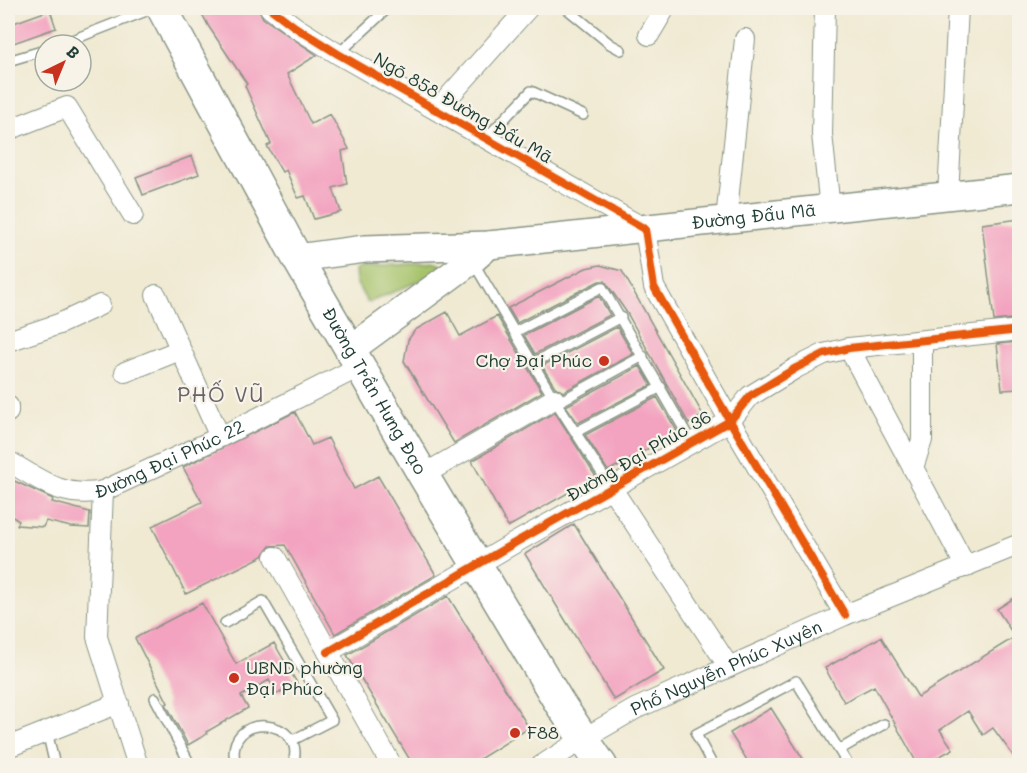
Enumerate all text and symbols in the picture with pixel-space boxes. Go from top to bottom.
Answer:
north arrow [33,33,93,93]
text: B [62,40,85,63]
street label: Ngõ 858 Đường Đấu Mã [370,46,557,168]
street label: Đường Đấu Mã [690,197,817,234]
street label: Đường Trần Hưng Đạo [317,303,433,479]
place label: Chợ Đại Phúc [476,348,592,372]
marker: Chợ Đại Phúc [597,354,611,368]
district label: PHỐ VŨ [177,380,265,407]
street label: Đường Đại Phúc 36 [562,404,715,506]
street label: Đường Đại Phúc 22 [93,414,248,503]
street label: Phố Nguyễn Phúc Xuyên [626,614,825,721]
place label: UBND phường Đại Phúc [246,655,363,700]
marker: UBND phường Đại Phúc [227,671,241,685]
place label: F88 [527,720,559,744]
marker: F88 [508,726,522,740]

